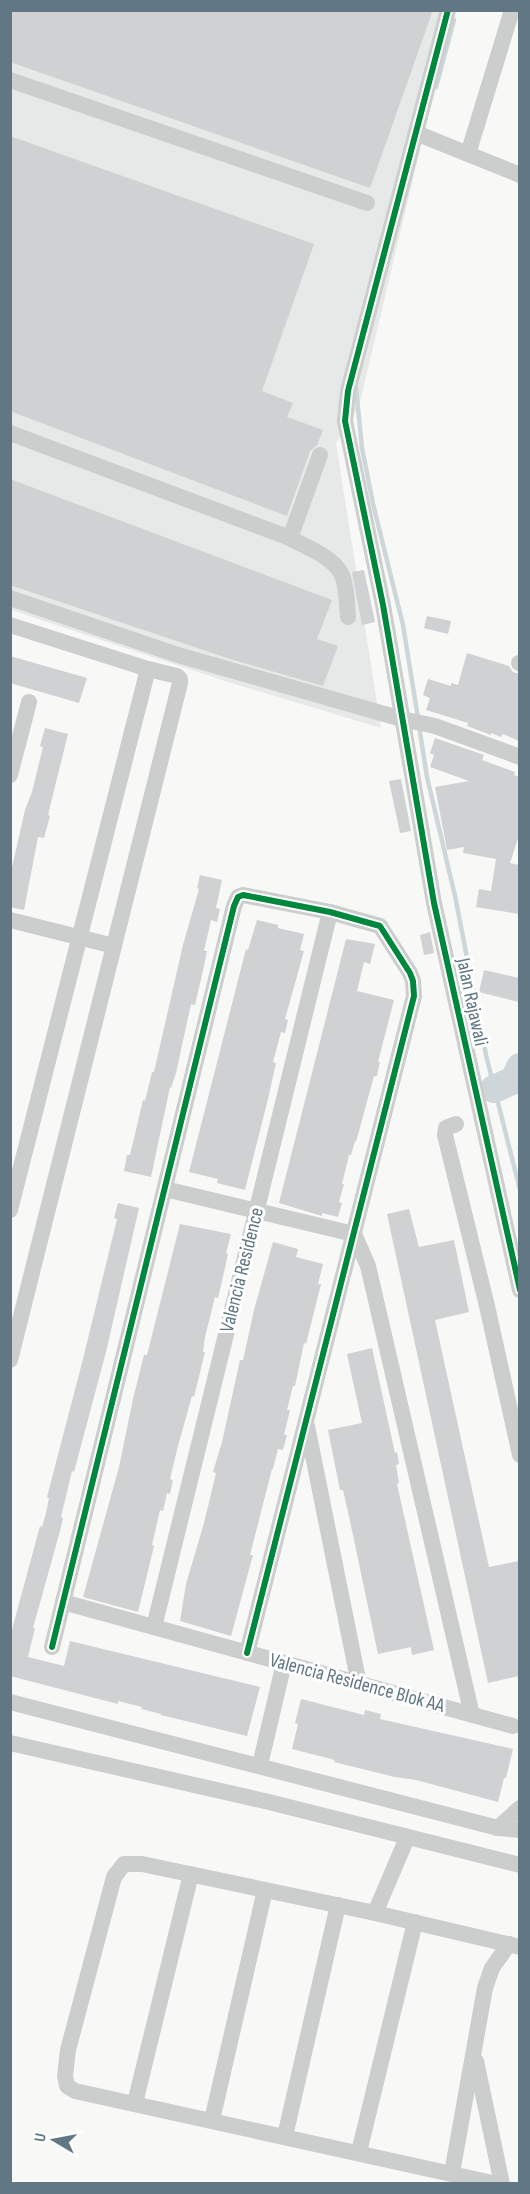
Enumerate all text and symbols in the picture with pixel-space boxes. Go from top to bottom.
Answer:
street label: Jalan Rajawali [451,955,493,1048]
street label: Valencia Residence [215,1205,269,1335]
street label: Valencia Residence Blok AA [267,1648,448,1718]
north arrow [24,2110,84,2170]
text: U [31,2132,51,2143]

